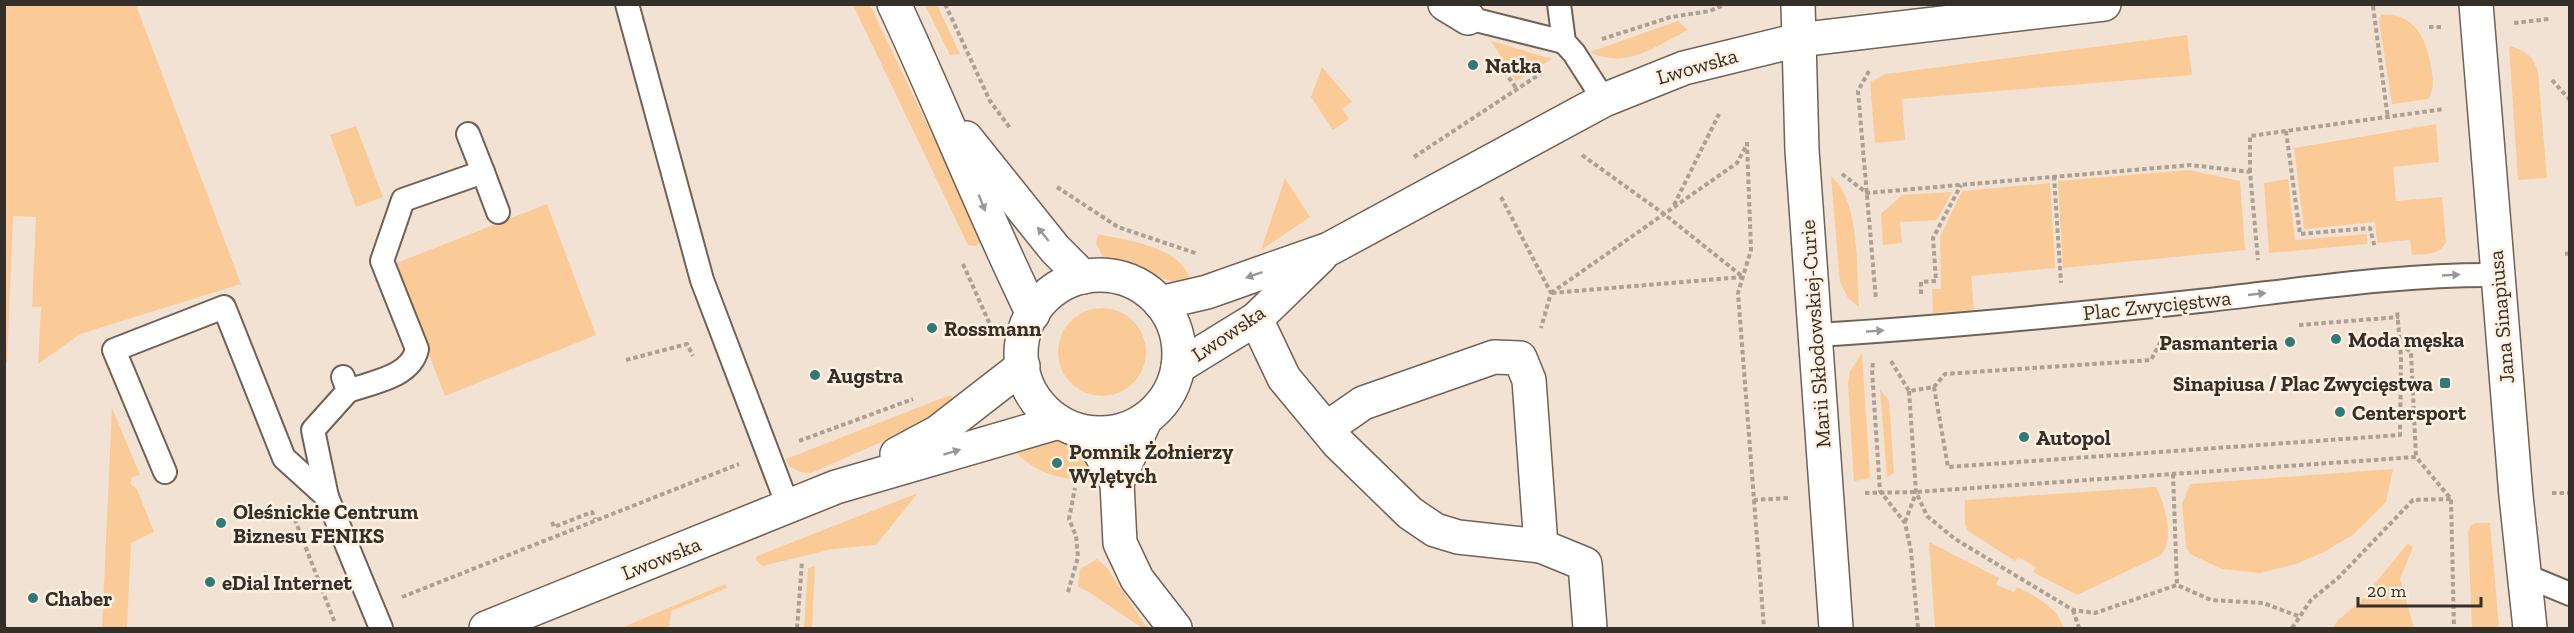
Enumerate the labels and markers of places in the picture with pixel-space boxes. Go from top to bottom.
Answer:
place label: Natka [1485,53,1542,78]
marker: Natka [1466,58,1480,72]
place label: Rossmann [944,316,1042,341]
marker: Rossmann [925,321,939,335]
place label: Moda męska [2348,327,2465,352]
place label: Pasmanteria [2159,330,2278,355]
marker: Moda męska [2329,332,2343,346]
marker: Pasmanteria [2283,335,2297,349]
place label: Augstra [827,363,904,388]
marker: Augstra [808,368,822,382]
place label: Sinapiusa / Plac Zwycięstwa [2173,371,2433,396]
marker: Sinapiusa / Plac Zwycięstwa [2438,376,2452,390]
place label: Centersport [2352,400,2467,425]
marker: Centersport [2333,405,2347,419]
place label: Autopol [2036,425,2111,450]
marker: Autopol [2017,430,2031,444]
place label: Pomnik Żołnierzy Wylętych [1069,439,1233,488]
marker: Pomnik Żołnierzy Wylętych [1050,456,1064,470]
place label: Oleśnickie Centrum Biznesu FENIKS [233,499,419,548]
marker: Oleśnickie Centrum Biznesu FENIKS [214,516,228,530]
place label: eDial Internet [222,570,352,595]
marker: eDial Internet [203,575,217,589]
place label: Chaber [45,586,112,611]
marker: Chaber [26,591,40,605]

